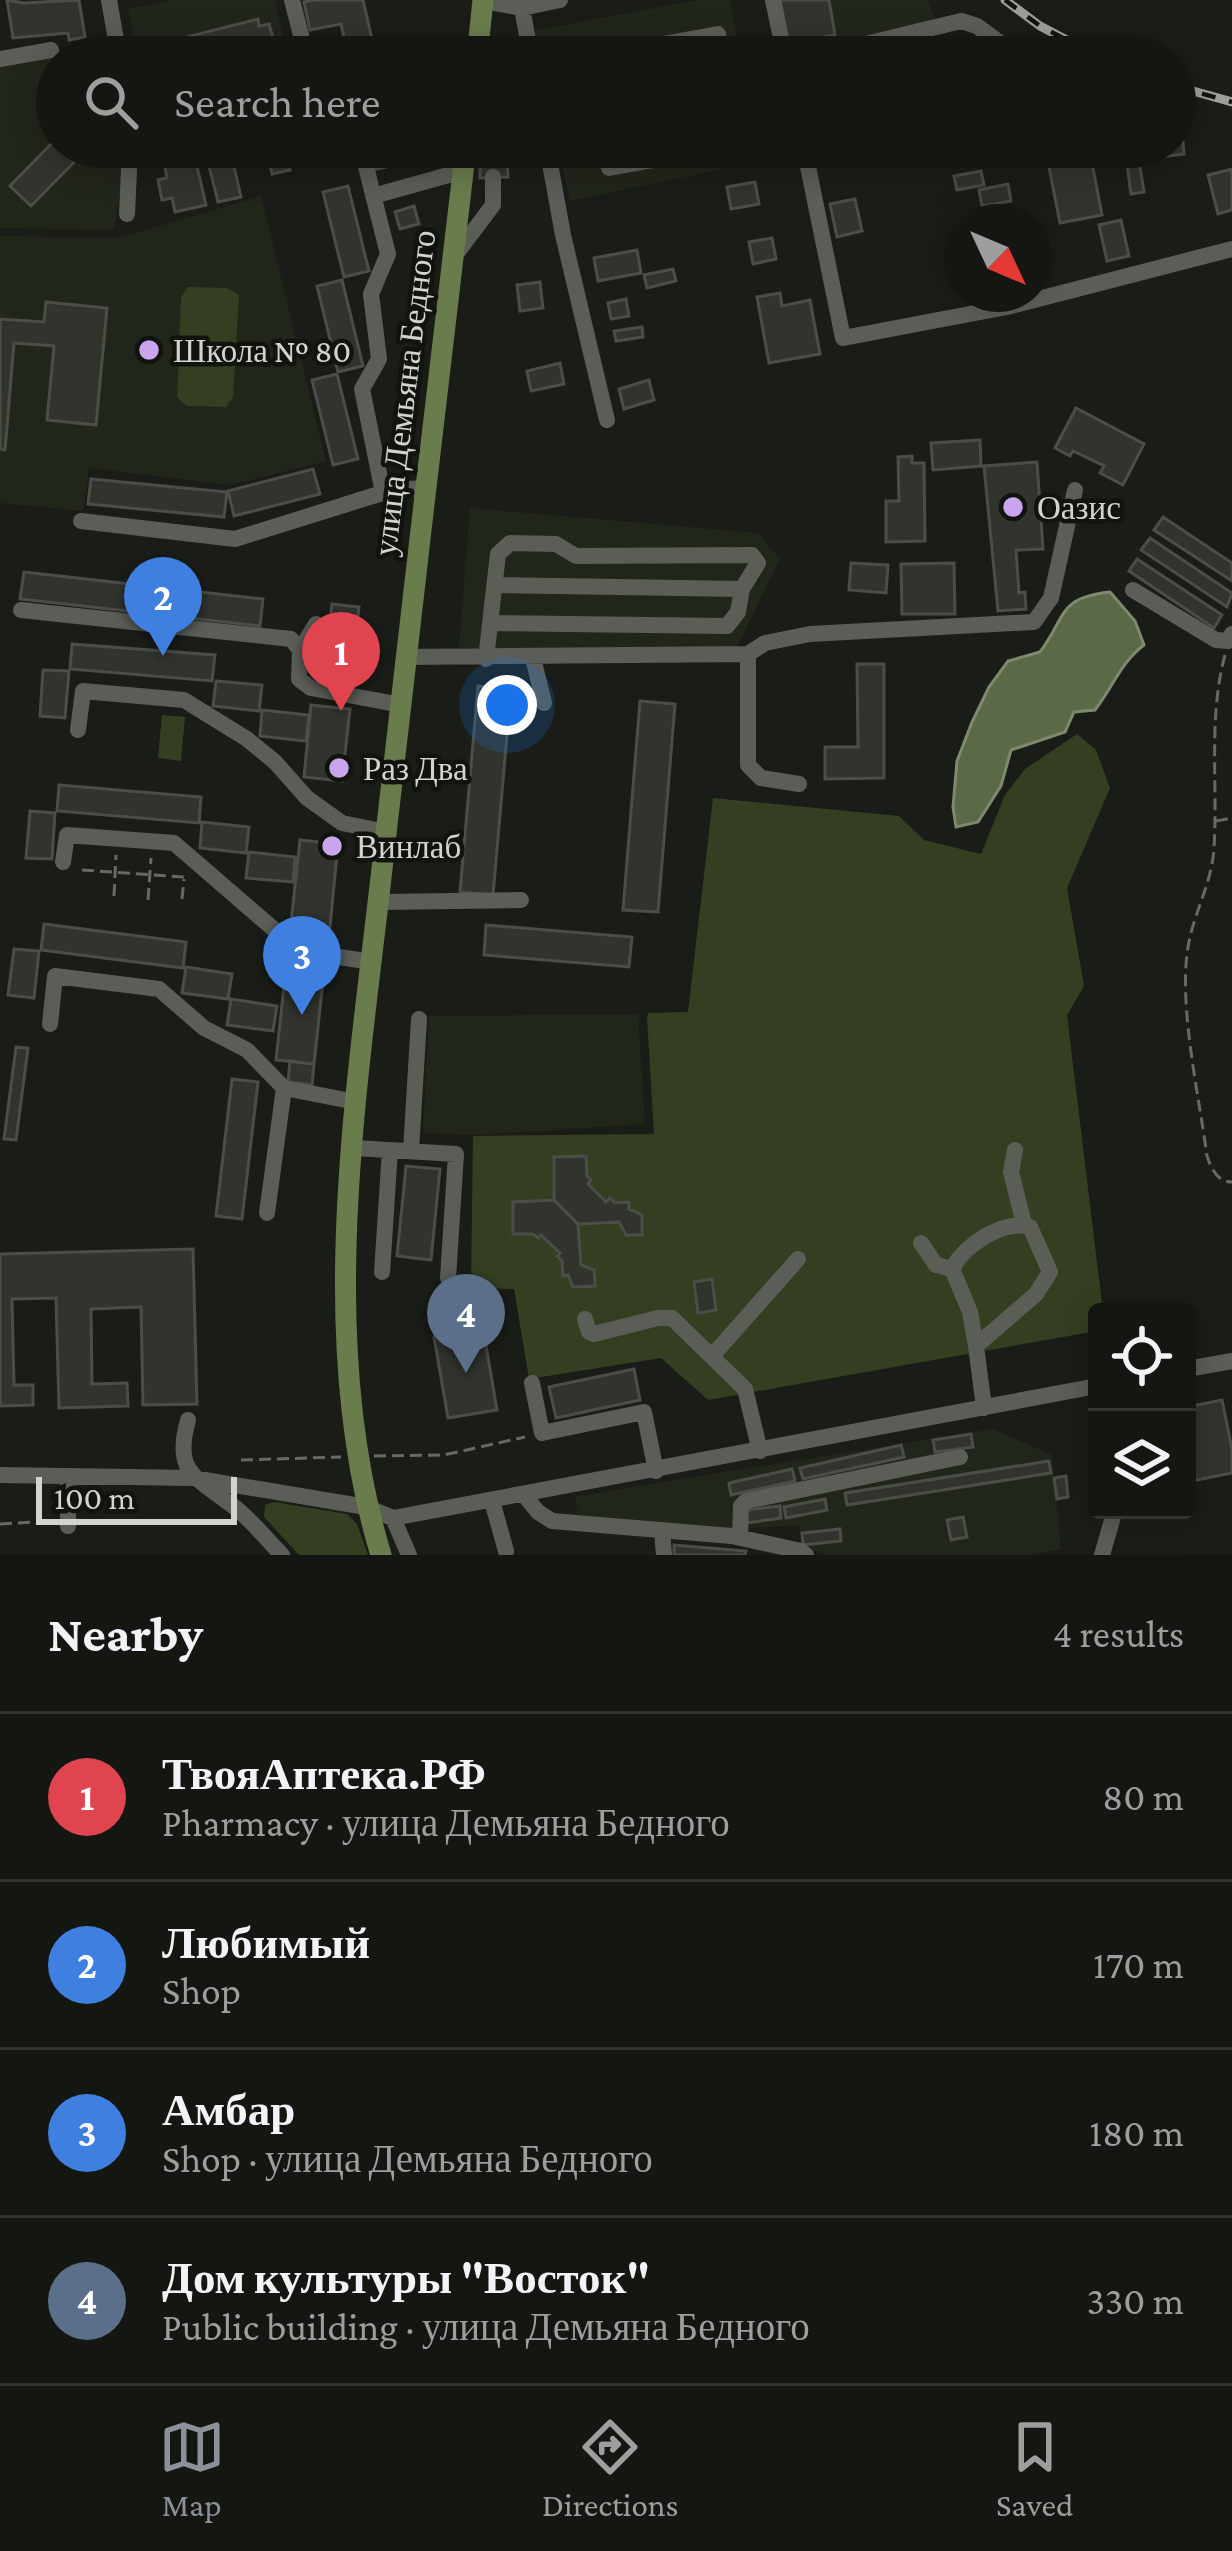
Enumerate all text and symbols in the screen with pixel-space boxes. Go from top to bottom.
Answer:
search box [36,36,1196,168]
icon: search [78,69,144,135]
text: Search here [174,77,381,127]
north arrow [944,204,1052,312]
street label: улица Демьяна Бедного [366,228,442,558]
place label: Школа № 80 [173,332,351,369]
marker: Школа № 80 [136,337,162,363]
place label: Оазис [1037,489,1121,526]
marker: Оазис [1000,494,1026,520]
pin: 2 [124,557,202,656]
pin: 1 [302,612,380,711]
your location [477,675,537,735]
place label: Раз Два [363,750,468,787]
marker: Раз Два [326,755,352,781]
place label: Винлаб [356,828,461,865]
marker: Винлаб [319,833,345,859]
pin: 3 [263,916,341,1015]
pin: 4 [427,1274,505,1373]
map controls [1088,1303,1196,1519]
button: locate [1088,1303,1196,1411]
button: layers [1088,1411,1196,1519]
scale bar [36,1471,237,1524]
text: 100 m [54,1479,135,1516]
text: Nearby [48,1605,203,1662]
text: 4 results [1053,1612,1184,1655]
text: ТвояАптека.РФ [162,1749,486,1799]
text: 1 [80,1775,94,1818]
text: 80 m [1102,1775,1184,1818]
text: Pharmacy · улица Демьяна Бедного [162,1801,730,1844]
text: Любимый [162,1918,370,1968]
text: 2 [77,1943,97,1986]
text: 170 m [1093,1943,1184,1986]
text: Shop [162,1969,241,2012]
text: Амбар [162,2085,295,2135]
text: 3 [77,2111,97,2154]
text: 180 m [1089,2111,1184,2154]
text: Shop · улица Демьяна Бедного [162,2137,653,2180]
text: Дом культуры "Восток" [162,2253,650,2303]
text: 4 [76,2279,98,2322]
text: 330 m [1086,2279,1184,2322]
text: Public building · улица Демьяна Бедного [162,2305,810,2348]
tab: Map [159,2414,225,2523]
tab: Directions [542,2414,679,2523]
tab: Saved [996,2414,1073,2523]

